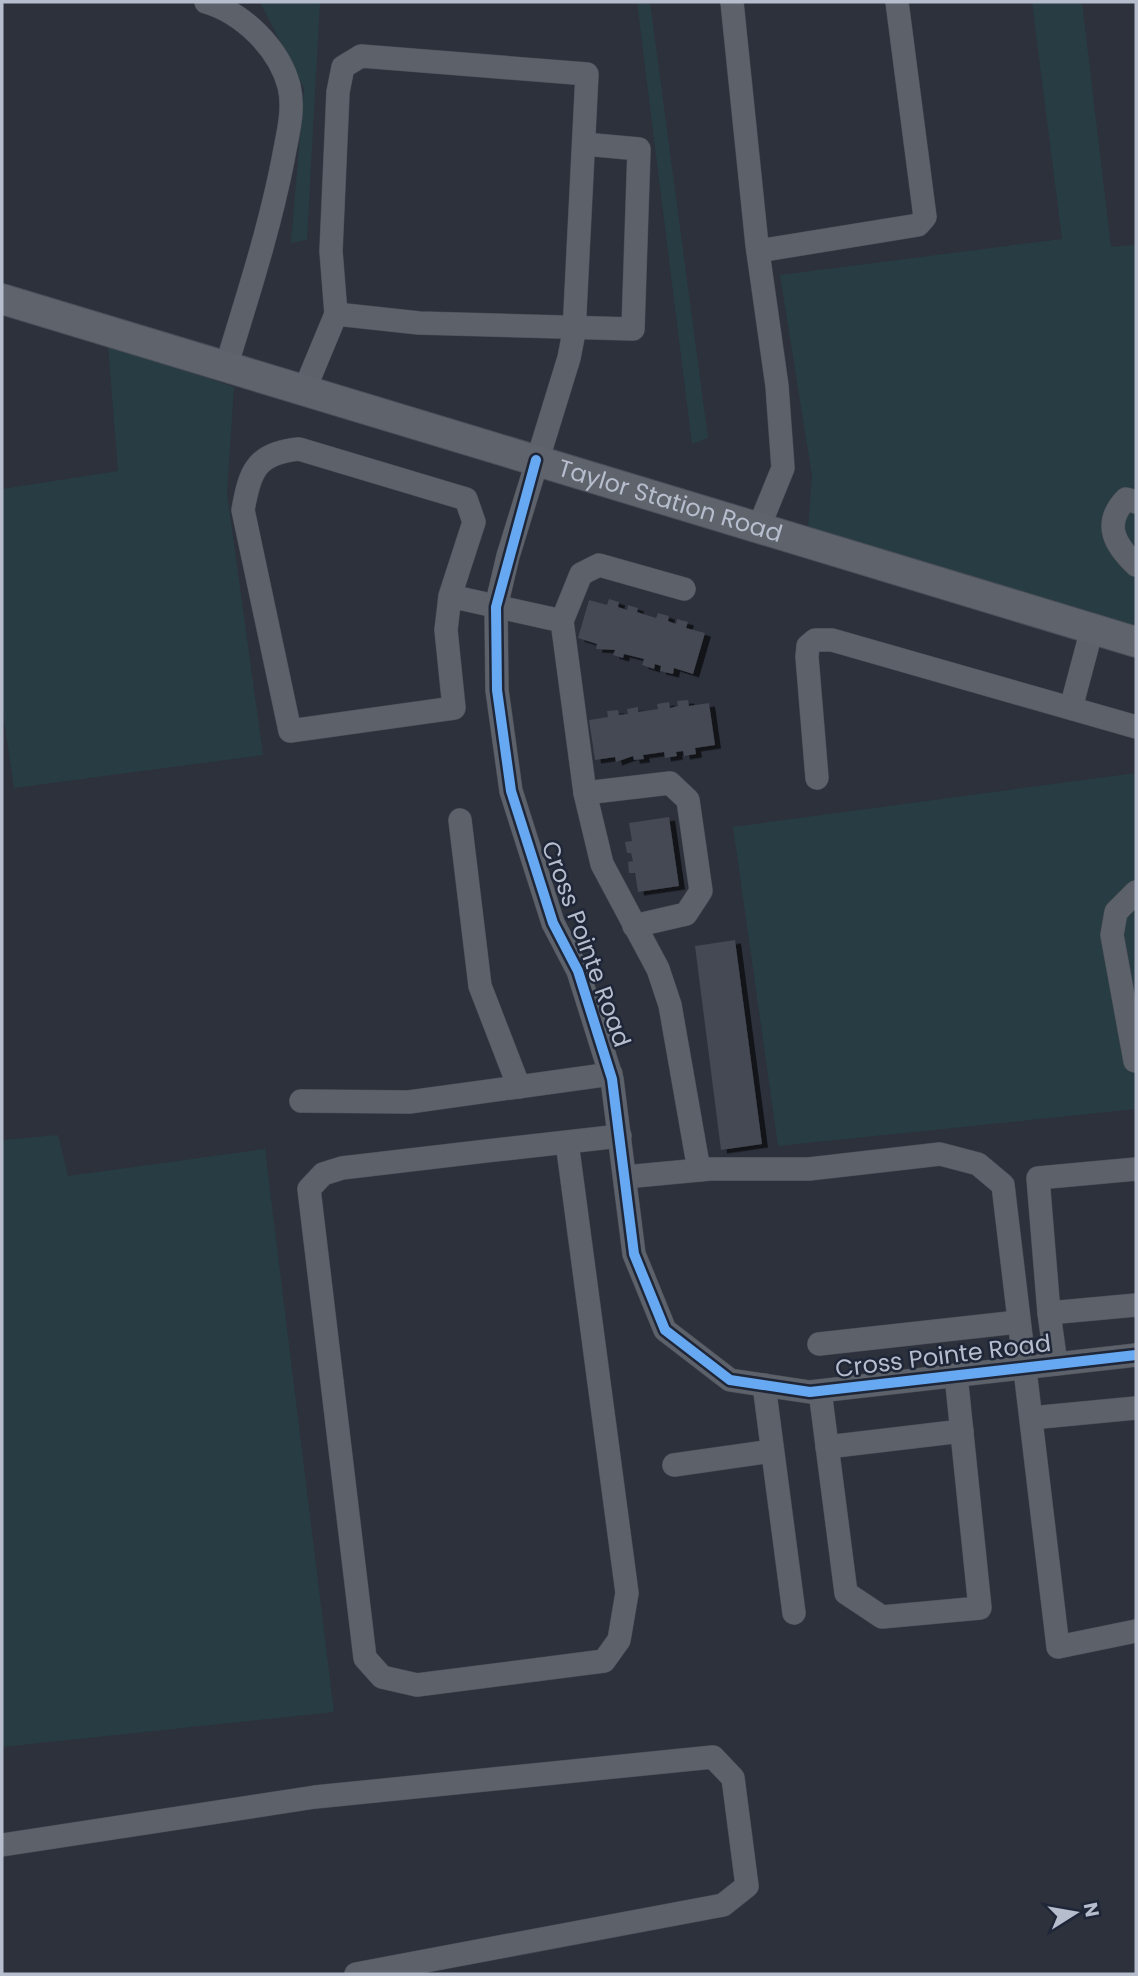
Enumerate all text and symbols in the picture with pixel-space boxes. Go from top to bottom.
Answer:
street label: Taylor Station Road [554,451,786,550]
street label: Cross Pointe Road [534,836,639,1052]
street label: Cross Pointe Road [833,1326,1053,1385]
north arrow [1040,1878,1110,1948]
text: N [1077,1900,1106,1919]

